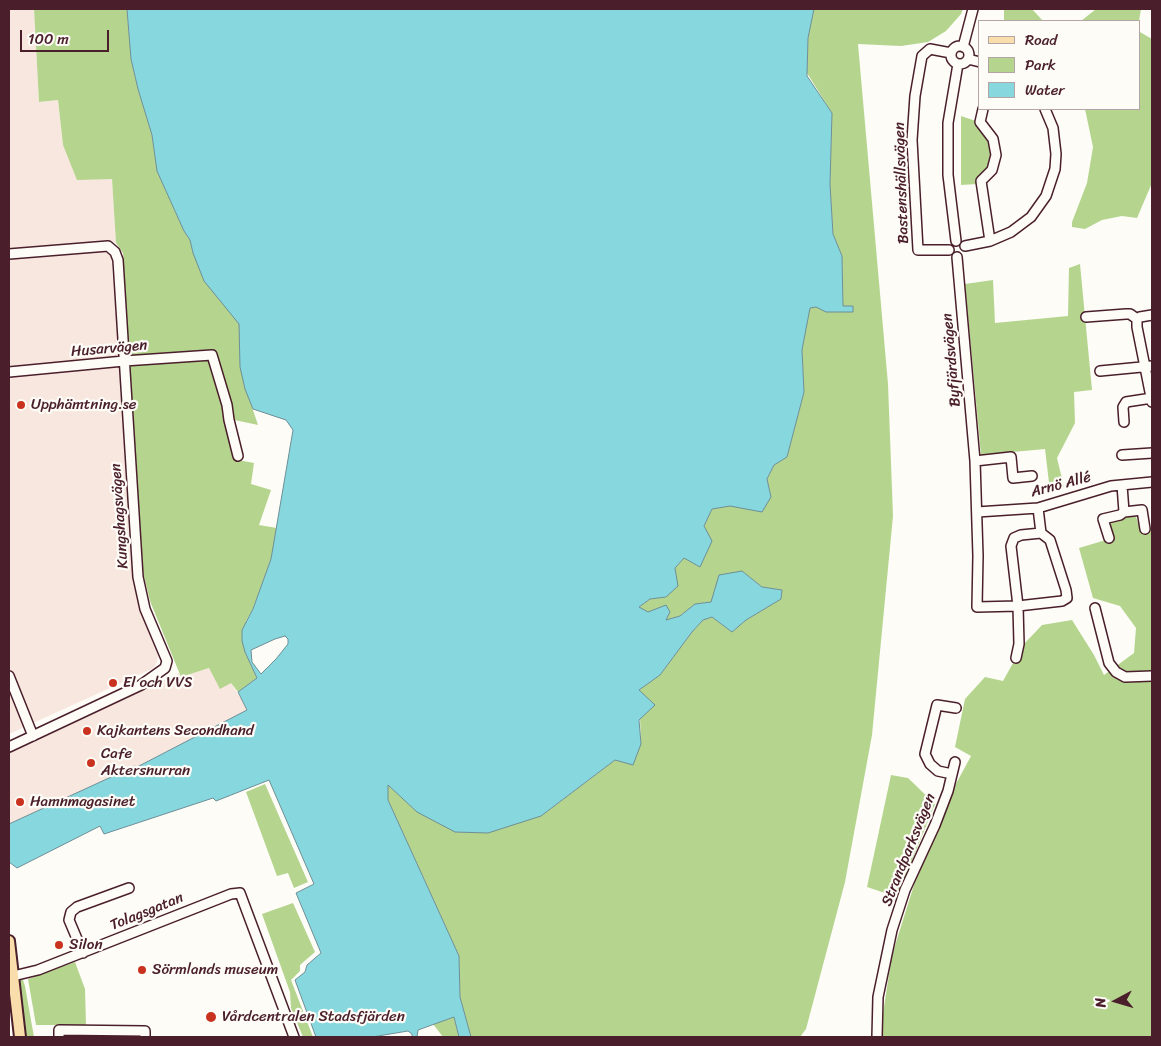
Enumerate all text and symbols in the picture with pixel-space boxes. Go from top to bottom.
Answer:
scale bar [22,20,111,52]
legend [978,20,1141,110]
text: 100 m [28,26,69,52]
text: Road [1025,27,1057,53]
text: Park [1025,52,1056,78]
text: Water [1025,77,1065,103]
street label: Bastenshällsvägen [891,122,913,244]
street label: Byfjärdsvägen [939,312,965,408]
street label: Husarvägen [70,337,148,361]
place label: Upphämtning.se [31,396,137,414]
marker: Upphämtning.se [15,399,27,411]
street label: Kungshagsvägen [107,463,133,569]
street label: Arnö Allé [1029,468,1093,502]
place label: El och VVS [123,674,192,692]
marker: El och VVS [107,677,119,689]
place label: Kajkantens Secondhand [97,722,254,740]
marker: Kajkantens Secondhand [81,725,93,737]
place label: Cafe Aktersnurran [101,745,190,780]
marker: Cafe Aktersnurran [85,757,97,769]
street label: Strandparksvägen [878,791,940,909]
place label: Hamnmagasinet [30,793,135,811]
marker: Hamnmagasinet [14,796,26,808]
street label: Tolagsgatan [108,889,186,935]
place label: Silon [69,936,103,954]
marker: Silon [53,939,65,951]
place label: Sörmlands museum [152,961,278,979]
marker: Sörmlands museum [136,964,148,976]
north arrow [1091,976,1141,1026]
text: N [1088,996,1114,1009]
place label: Vårdcentralen Stadsfjärden [222,1008,405,1026]
marker: Vårdcentralen Stadsfjärden [204,1010,218,1024]

